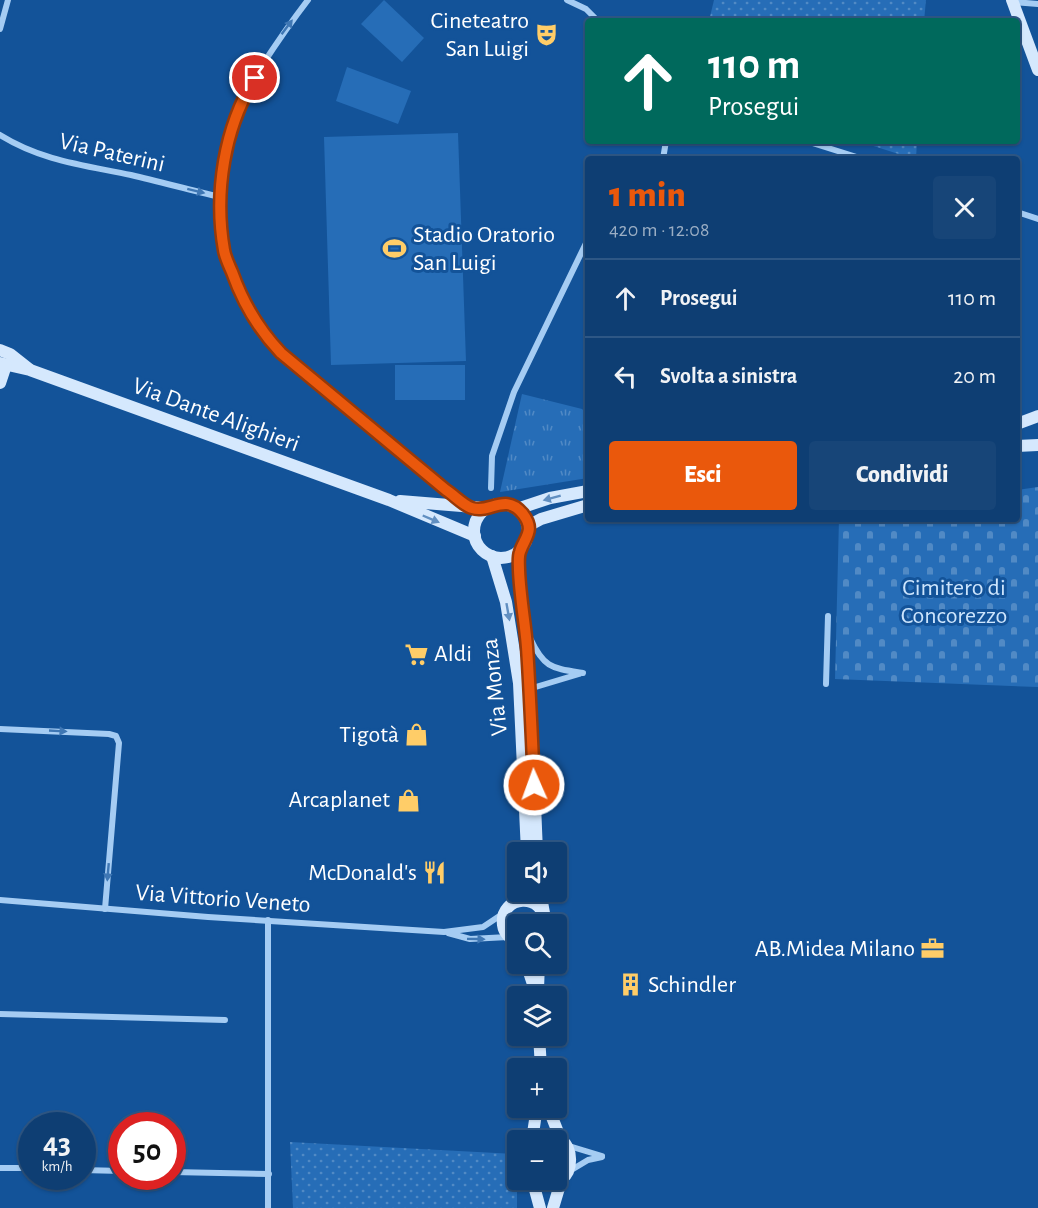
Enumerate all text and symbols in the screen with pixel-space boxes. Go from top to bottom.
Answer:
place label: Cineteatro San Luigi [431,9,529,61]
one-way arrow [281,19,294,35]
theatre icon: Cineteatro San Luigi [534,22,560,48]
icon: ahead [609,42,687,120]
text: 110 m [708,44,800,86]
pin [229,52,280,103]
icon: arrive [238,61,271,94]
text: Prosegui [708,93,799,120]
street label: Via Paterini [57,129,167,177]
button: close [933,176,996,239]
text: 1 min [609,177,686,213]
one-way arrow [187,187,206,197]
text: 420 m · 12:08 [609,220,709,240]
place label: Stadio Oratorio San Luigi [413,223,555,275]
sports icon: Stadio Oratorio San Luigi [382,236,408,262]
icon: ahead [609,282,642,315]
text: Prosegui [660,287,737,309]
text: 110 m [948,287,996,309]
icon: left [609,360,642,393]
text: Svolta a sinistra [660,365,797,387]
text: 20 m [953,365,996,387]
street label: Via Dante Alighieri [129,374,303,456]
button: Esci [609,441,797,510]
button: Condividi [809,441,996,510]
one-way arrow [543,494,561,504]
one-way arrow [423,514,441,524]
park label: Cimitero di Concorezzo [901,576,1007,628]
one-way arrow [504,603,513,622]
street label: Via Monza [478,637,512,737]
supermarket icon: Aldi [403,641,429,667]
place label: Aldi [434,642,472,666]
shop icon: Tigotà [404,722,430,748]
place label: Tigotà [339,723,399,747]
one-way arrow [49,727,68,736]
position arrow [502,753,566,817]
shop icon: Arcaplanet [395,787,421,813]
place label: Arcaplanet [288,788,390,812]
map controls [507,842,567,1190]
button: sound [507,842,567,902]
restaurant icon: McDonald's [422,860,448,886]
place label: McDonald's [308,861,417,885]
one-way arrow [103,863,113,882]
street label: Via Vittorio Veneto [135,881,311,917]
button: search [507,914,567,974]
one-way arrow [467,934,486,943]
office icon: AB.Midea Milano [920,936,946,962]
place label: AB.Midea Milano [755,937,915,961]
building icon: Schindler [617,972,643,998]
place label: Schindler [648,973,736,997]
button: layers [507,986,567,1046]
button: + [507,1058,567,1118]
speed limit sign: 50 [108,1112,186,1190]
text: 43 [43,1129,71,1159]
button: − [507,1130,567,1190]
text: km/h [42,1159,72,1174]

